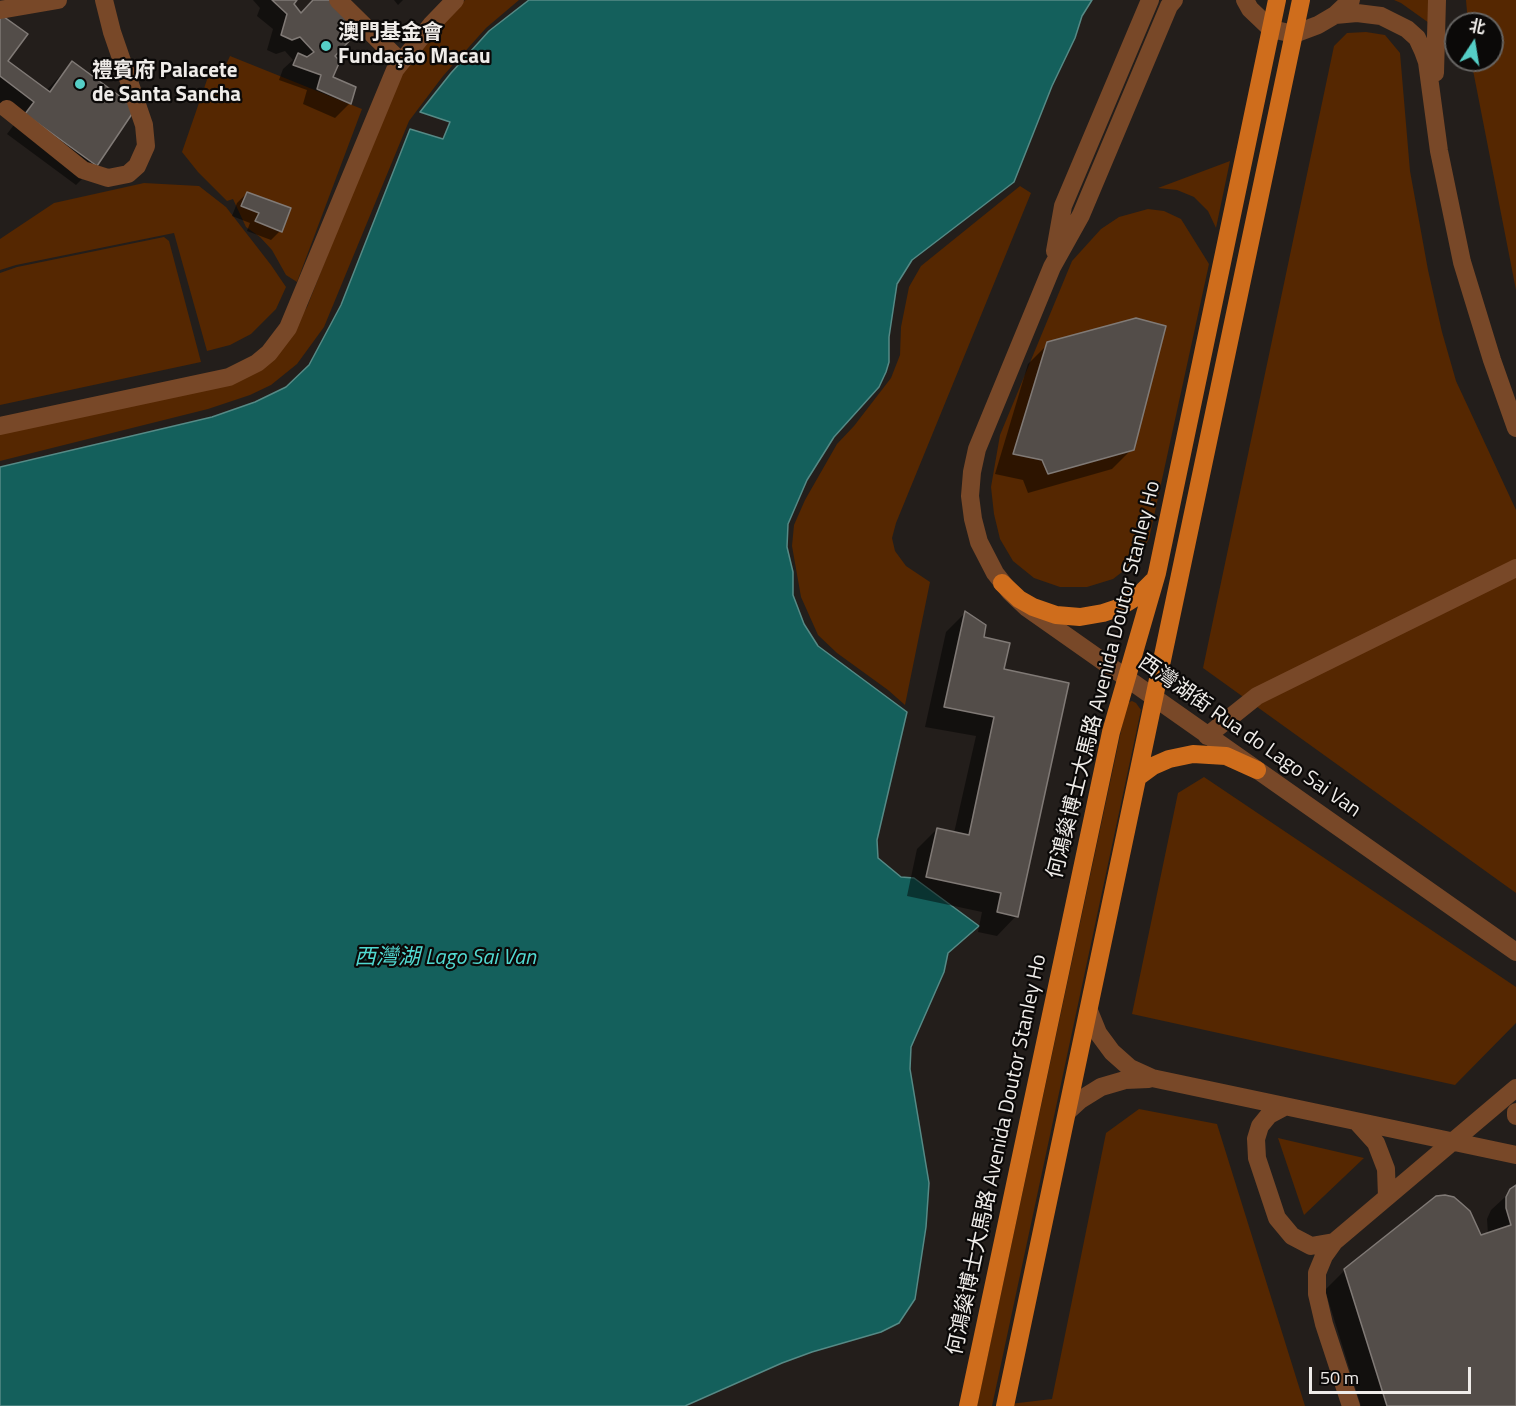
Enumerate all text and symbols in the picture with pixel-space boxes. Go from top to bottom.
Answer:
north arrow [1444,12,1504,72]
text: 北 [1467,13,1488,40]
place label: 澳門基金會 Fundação Macau [338,21,491,71]
marker: 澳門基金會 Fundação Macau [319,39,333,53]
place label: 禮賓府 Palacete de Santa Sancha [92,59,241,109]
marker: 禮賓府 Palacete de Santa Sancha [73,77,87,91]
street label: 何鴻燊博士大馬路 Avenida Doutor Stanley Ho [1043,478,1167,882]
street label: 西灣湖街 Rua do Lago Sai Van [1133,650,1365,824]
water label: 西灣湖 Lago Sai Van [354,946,536,972]
street label: 何鴻燊博士大馬路 Avenida Doutor Stanley Ho [943,952,1053,1358]
scale bar [1312,1355,1474,1393]
text: 50 m [1320,1364,1359,1391]

